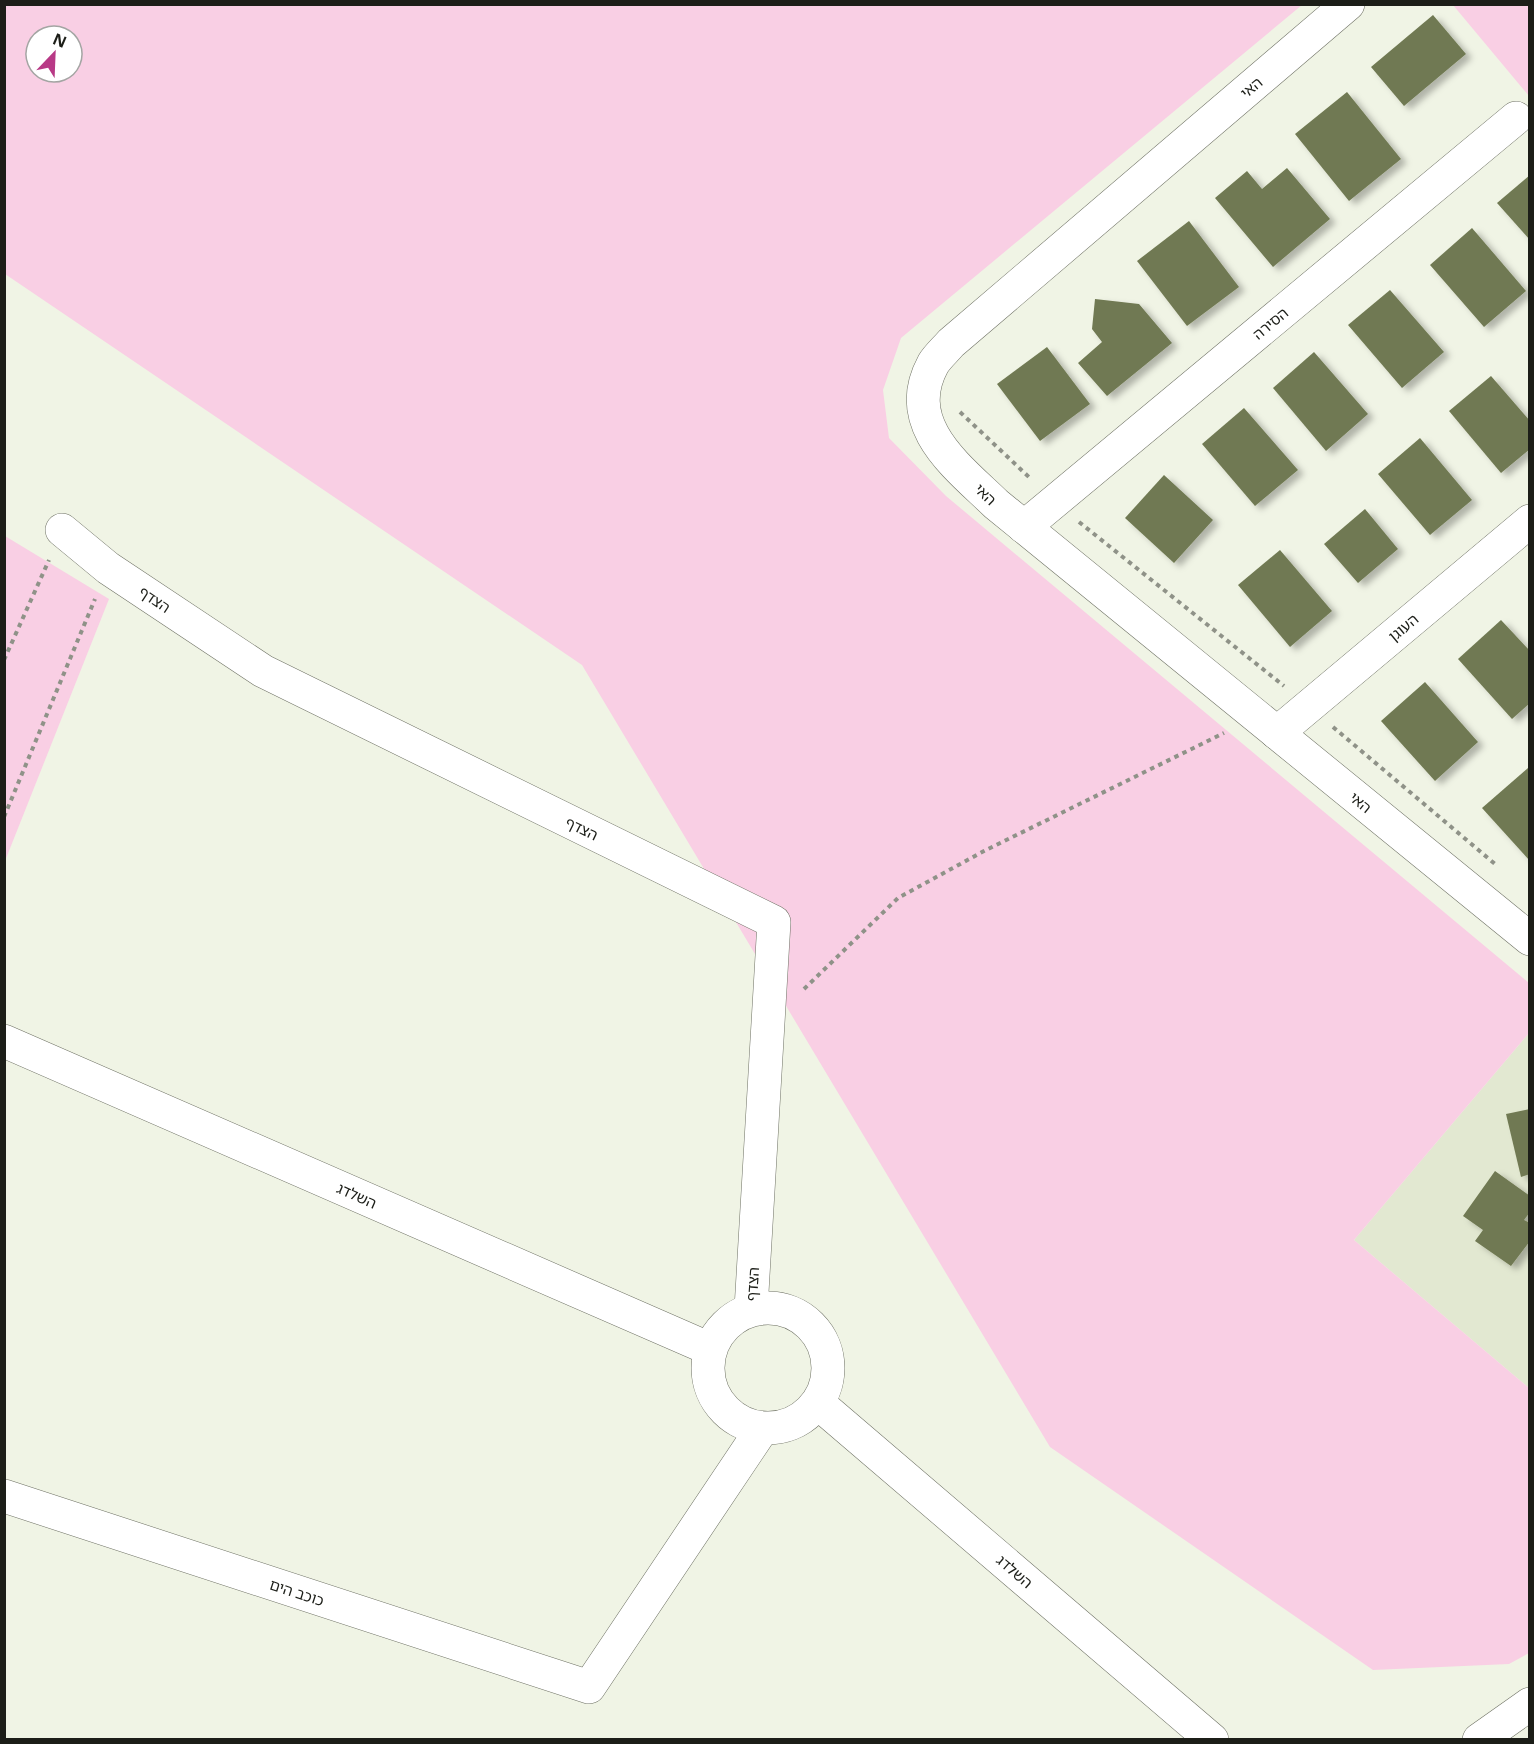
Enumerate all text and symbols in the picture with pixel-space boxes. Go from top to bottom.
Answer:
north arrow [24,24,84,84]
text: N [50,28,70,53]
street label: האי [1236,72,1266,102]
street label: הסירה [1248,302,1292,344]
street label: האי [971,479,1001,509]
street label: הצדף [135,581,175,617]
street label: העוגן [1384,609,1422,645]
street label: האי [1346,787,1376,817]
street label: הצדף [562,812,602,844]
street label: השלדג [334,1177,380,1213]
street label: הצדף [741,1266,763,1302]
street label: השלדג [993,1550,1037,1592]
street label: כוכב הים [267,1574,327,1610]

